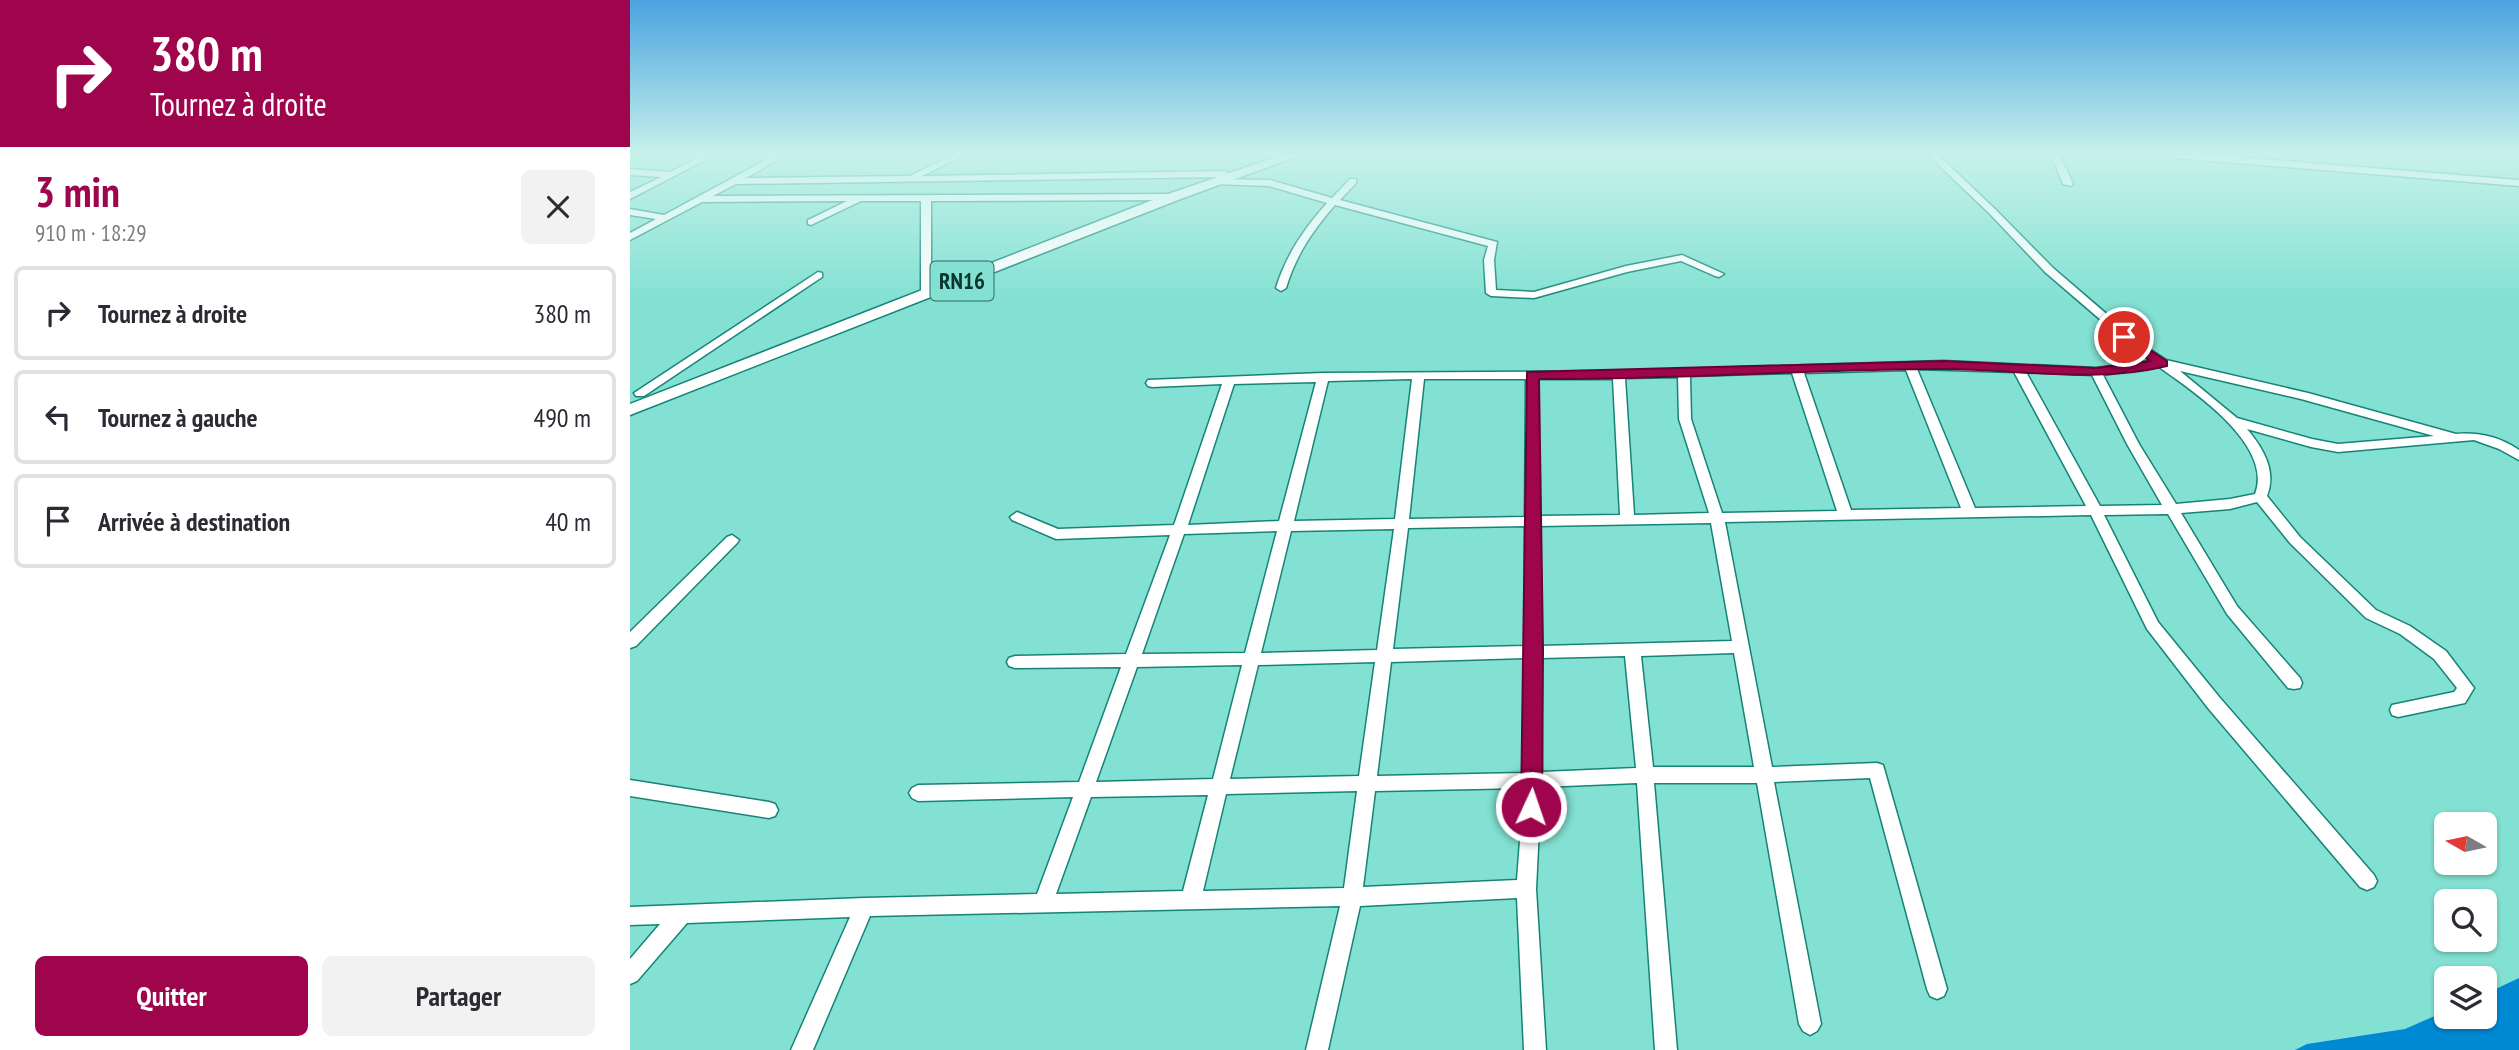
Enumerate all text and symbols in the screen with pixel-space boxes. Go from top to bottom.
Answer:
text: 380 m [150,21,263,85]
icon: right [35,28,126,119]
text: Tournez à droite [150,83,327,125]
text: 3 min [35,164,120,219]
button: close [521,170,595,244]
text: 910 m · 18:29 [35,218,147,247]
road number: RN16 [930,262,994,300]
icon: right [39,294,77,332]
text: Tournez à droite [98,297,247,330]
text: 380 m [533,297,591,330]
pin [2094,307,2154,367]
icon: arrive [2105,318,2143,356]
icon: left [39,398,77,436]
text: Tournez à gauche [98,401,258,434]
text: 490 m [533,401,591,434]
icon: arrive [39,502,77,540]
text: Arrivée à destination [98,505,290,538]
text: 40 m [545,505,591,538]
position arrow [1494,770,1568,844]
north arrow [2434,812,2497,875]
map controls [2434,812,2497,1029]
button: search [2434,889,2497,952]
button: Quitter [35,956,308,1036]
button: Partager [322,956,595,1036]
button: layers [2434,966,2497,1029]

